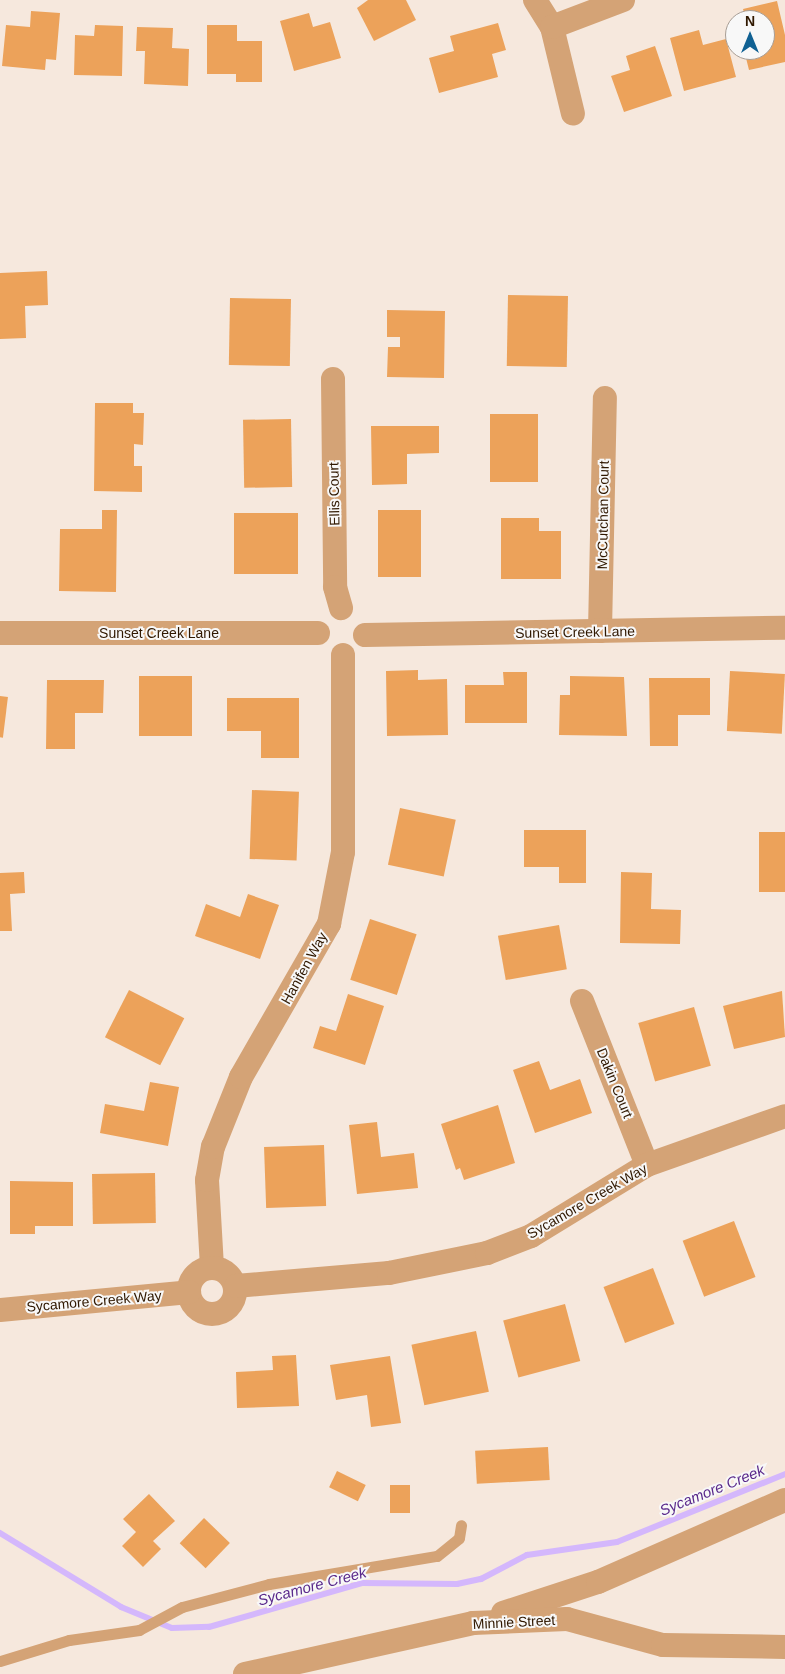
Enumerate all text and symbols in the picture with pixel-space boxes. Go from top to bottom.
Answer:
north arrow [725,10,775,60]
text: N [745,13,755,29]
street label: McCutchan Court [594,460,612,570]
street label: Ellis Court [325,462,343,526]
street label: Sunset Creek Lane [515,623,635,641]
street label: Sunset Creek Lane [99,625,219,641]
street label: Hanifen Way [277,929,331,1007]
street label: Dakin Court [593,1046,637,1120]
street label: Sycamore Creek Way [524,1160,650,1242]
street label: Sycamore Creek Way [26,1287,162,1315]
water label: Sycamore Creek [657,1461,767,1519]
water label: Sycamore Creek [256,1563,368,1609]
street label: Minnie Street [472,1611,556,1633]

